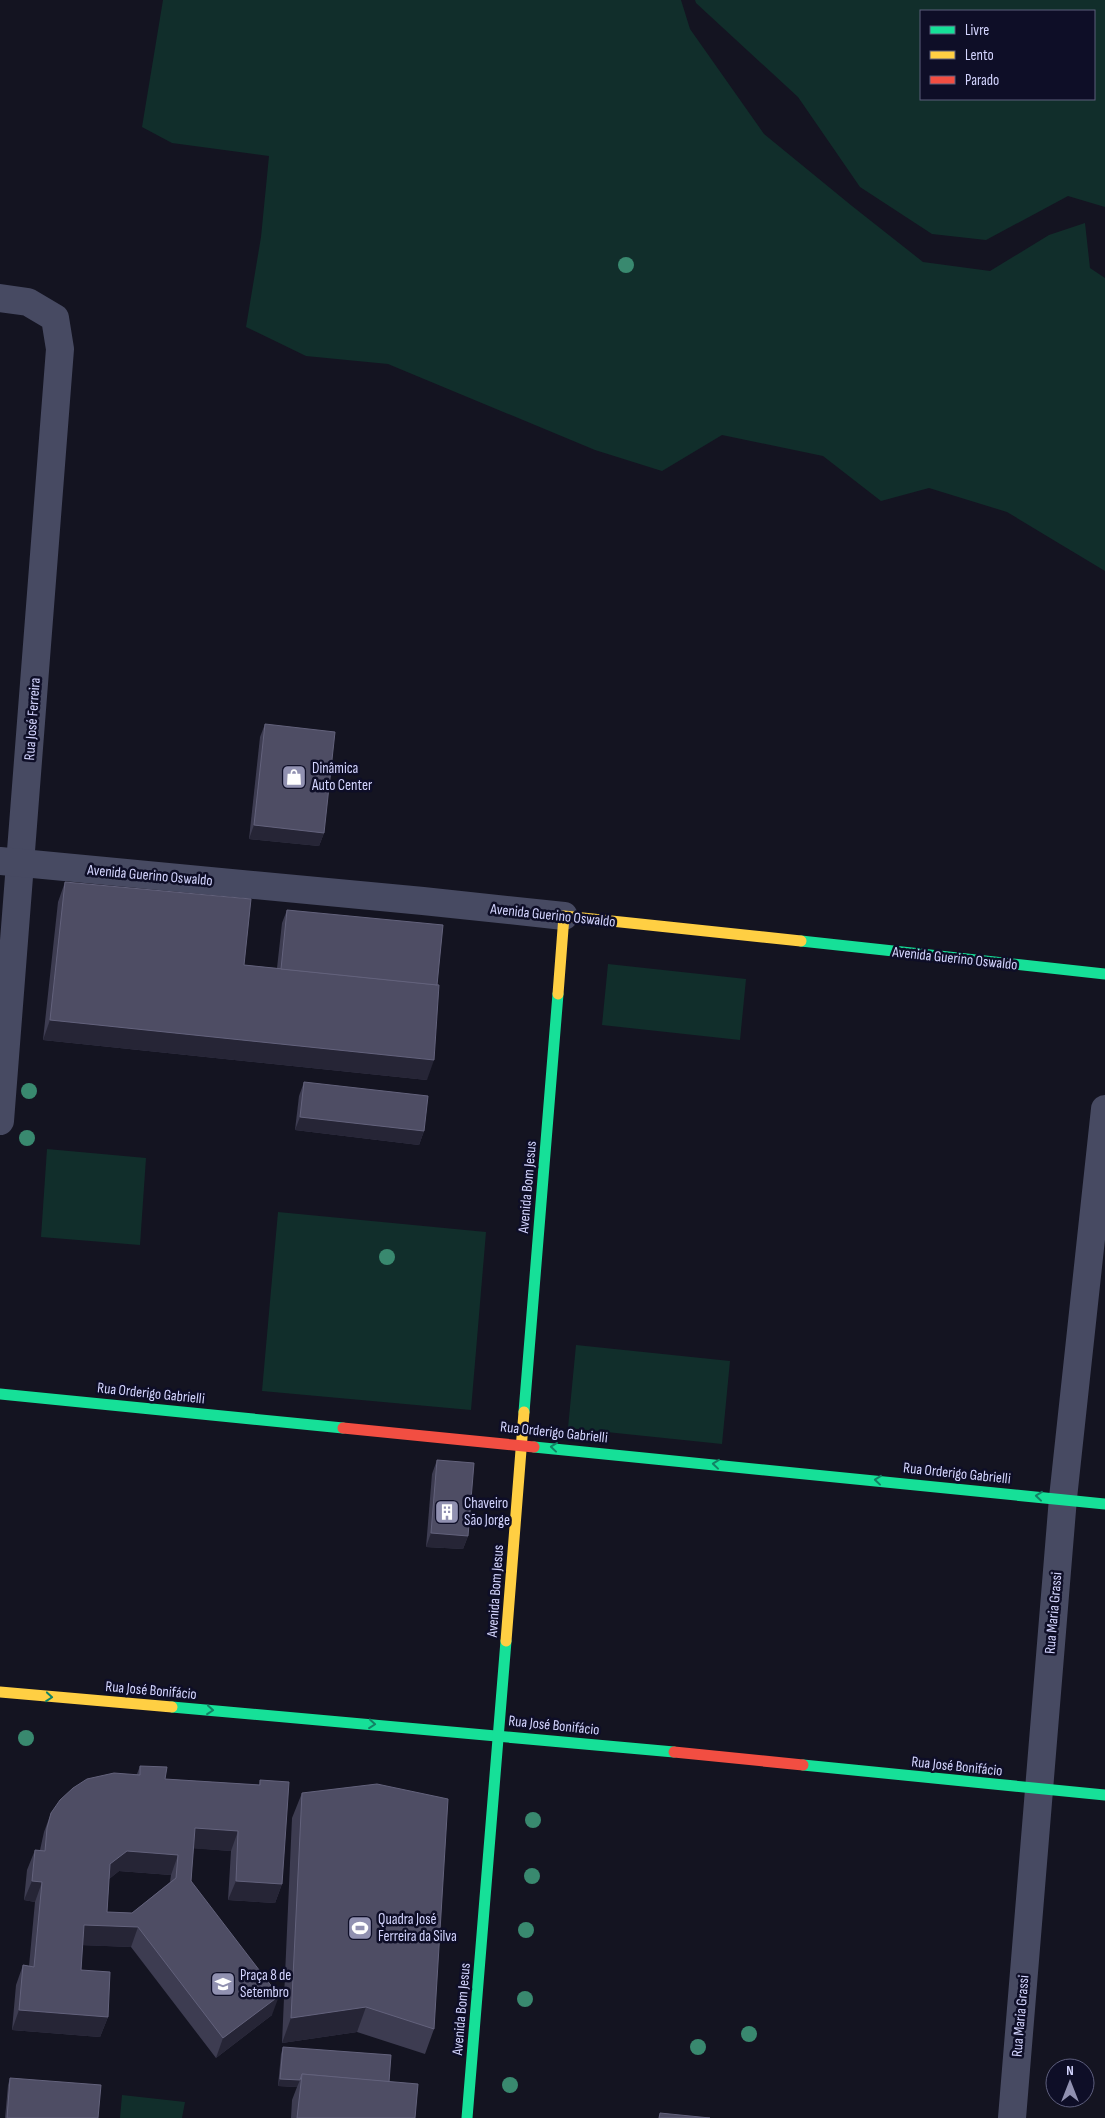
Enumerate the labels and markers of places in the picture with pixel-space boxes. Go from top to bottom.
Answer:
place label: Dinâmica Auto Center [311,759,373,795]
shop icon: Dinâmica Auto Center [281,764,307,790]
place label: Chaveiro São Jorge [464,1494,510,1530]
building icon: Chaveiro São Jorge [434,1499,460,1525]
place label: Quadra José Ferreira da Silva [378,1910,457,1946]
sports icon: Quadra José Ferreira da Silva [347,1915,373,1941]
place label: Praça 8 de Setembro [240,1966,291,2002]
school or university icon: Praça 8 de Setembro [210,1971,236,1997]

